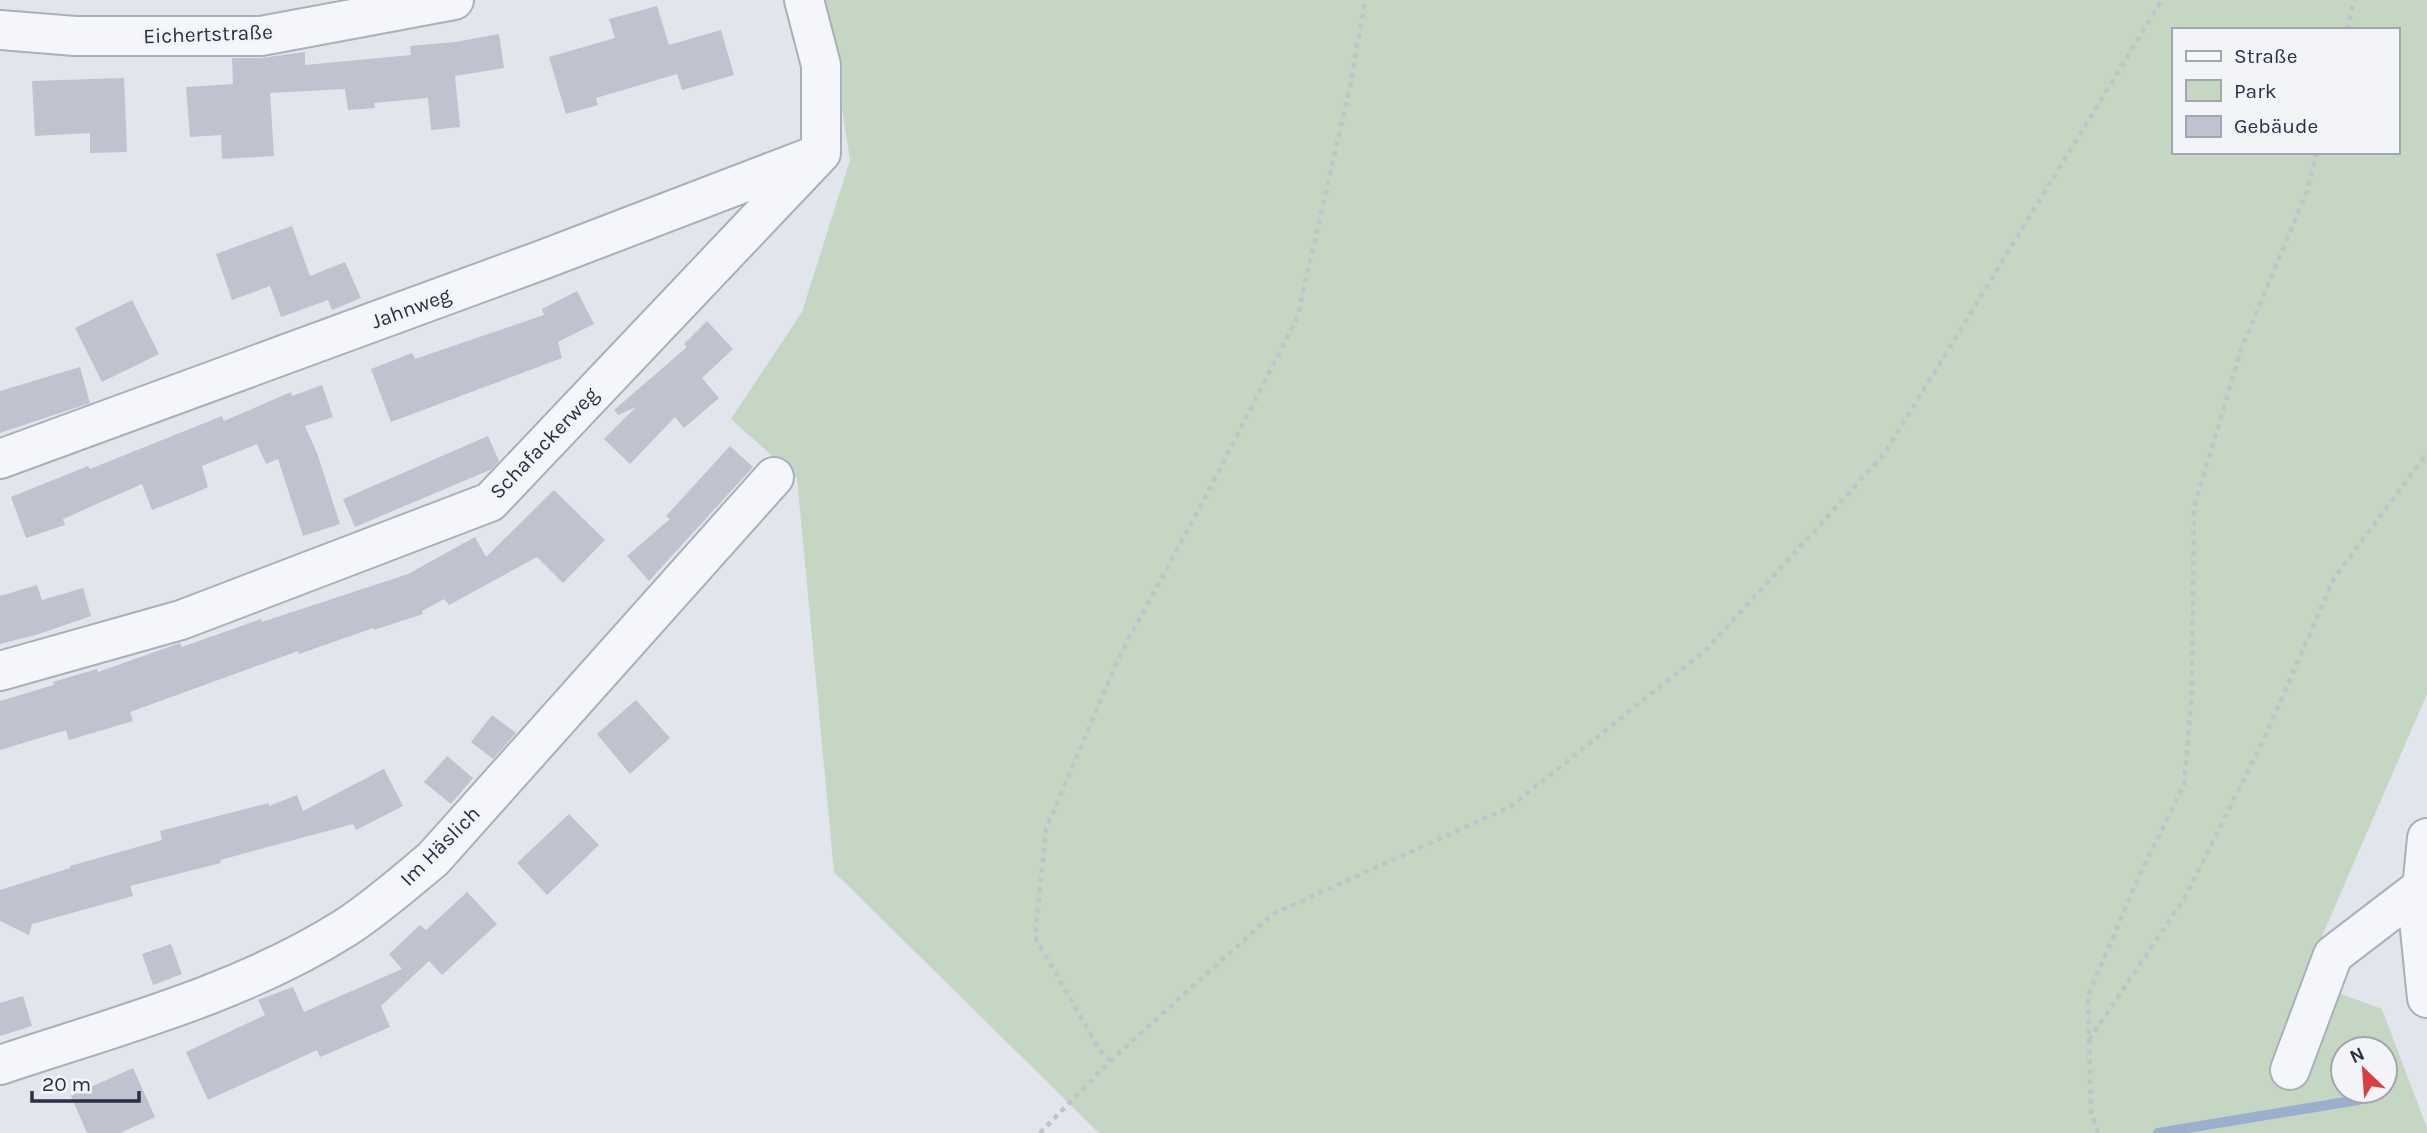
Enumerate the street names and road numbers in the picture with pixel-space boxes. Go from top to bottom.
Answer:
street label: Eichertstraße [143,20,273,48]
street label: Jahnweg [368,282,454,334]
street label: Schafackerweg [485,382,603,504]
street label: Im Häslich [395,801,485,891]

